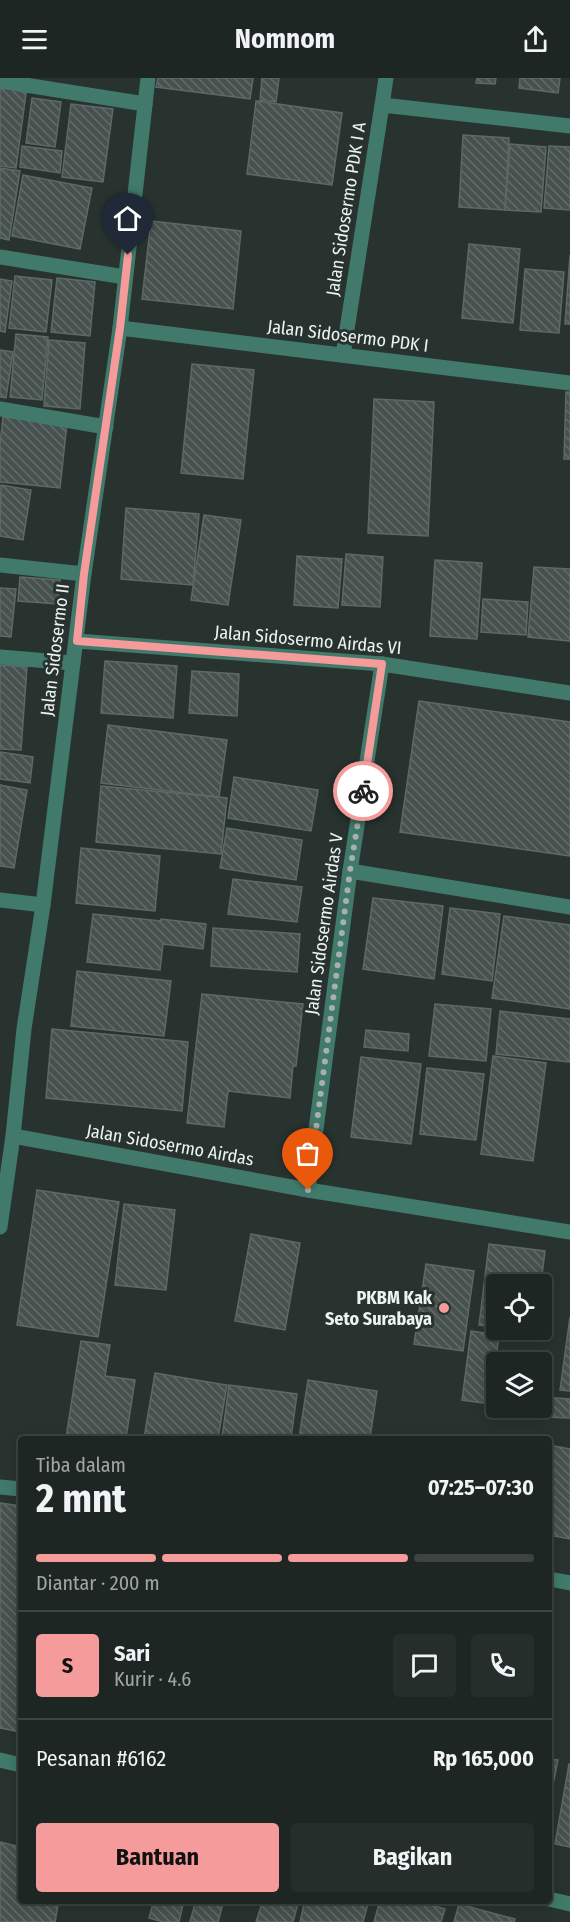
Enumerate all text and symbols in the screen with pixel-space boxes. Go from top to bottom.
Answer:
icon: menu [18,23,51,56]
text: Nomnom [235,23,335,55]
icon: share [519,23,552,56]
street label: Jalan Sidosermo PDK I A [321,120,371,298]
pin [102,193,153,255]
icon: home [111,202,144,235]
street label: Jalan Sidosermo PDK I [266,315,430,357]
street label: Jalan Sidosermo II [36,583,74,717]
street label: Jalan Sidosermo Airdas VI [214,621,402,659]
courier [333,761,393,821]
icon: bike [347,775,380,808]
street label: Jalan Sidosermo Airdas V [300,831,348,1016]
street label: Jalan Sidosermo Airdas [85,1119,256,1171]
pin [282,1128,333,1190]
icon: bag [291,1137,324,1170]
map controls [486,1274,552,1418]
button: locate [486,1274,552,1340]
place label: PKBM Kak Seto Surabaya [325,1287,433,1330]
marker: PKBM Kak Seto Surabaya [437,1301,451,1315]
button: layers [486,1352,552,1418]
text: Tiba dalam [36,1453,126,1477]
text: 07:25–07:30 [428,1474,534,1501]
text: 2 mnt [36,1476,126,1522]
text: Diantar · 200 m [36,1571,160,1595]
button: chat [393,1634,456,1697]
button: phone [471,1634,534,1697]
text: Sari [114,1640,150,1667]
text: S [62,1652,73,1679]
text: Kurir · 4.6 [114,1667,191,1691]
text: Pesanan #6162 [36,1745,166,1772]
text: Rp 165,000 [433,1745,534,1772]
button: Bantuan [36,1823,279,1892]
button: Bagikan [291,1823,534,1892]

